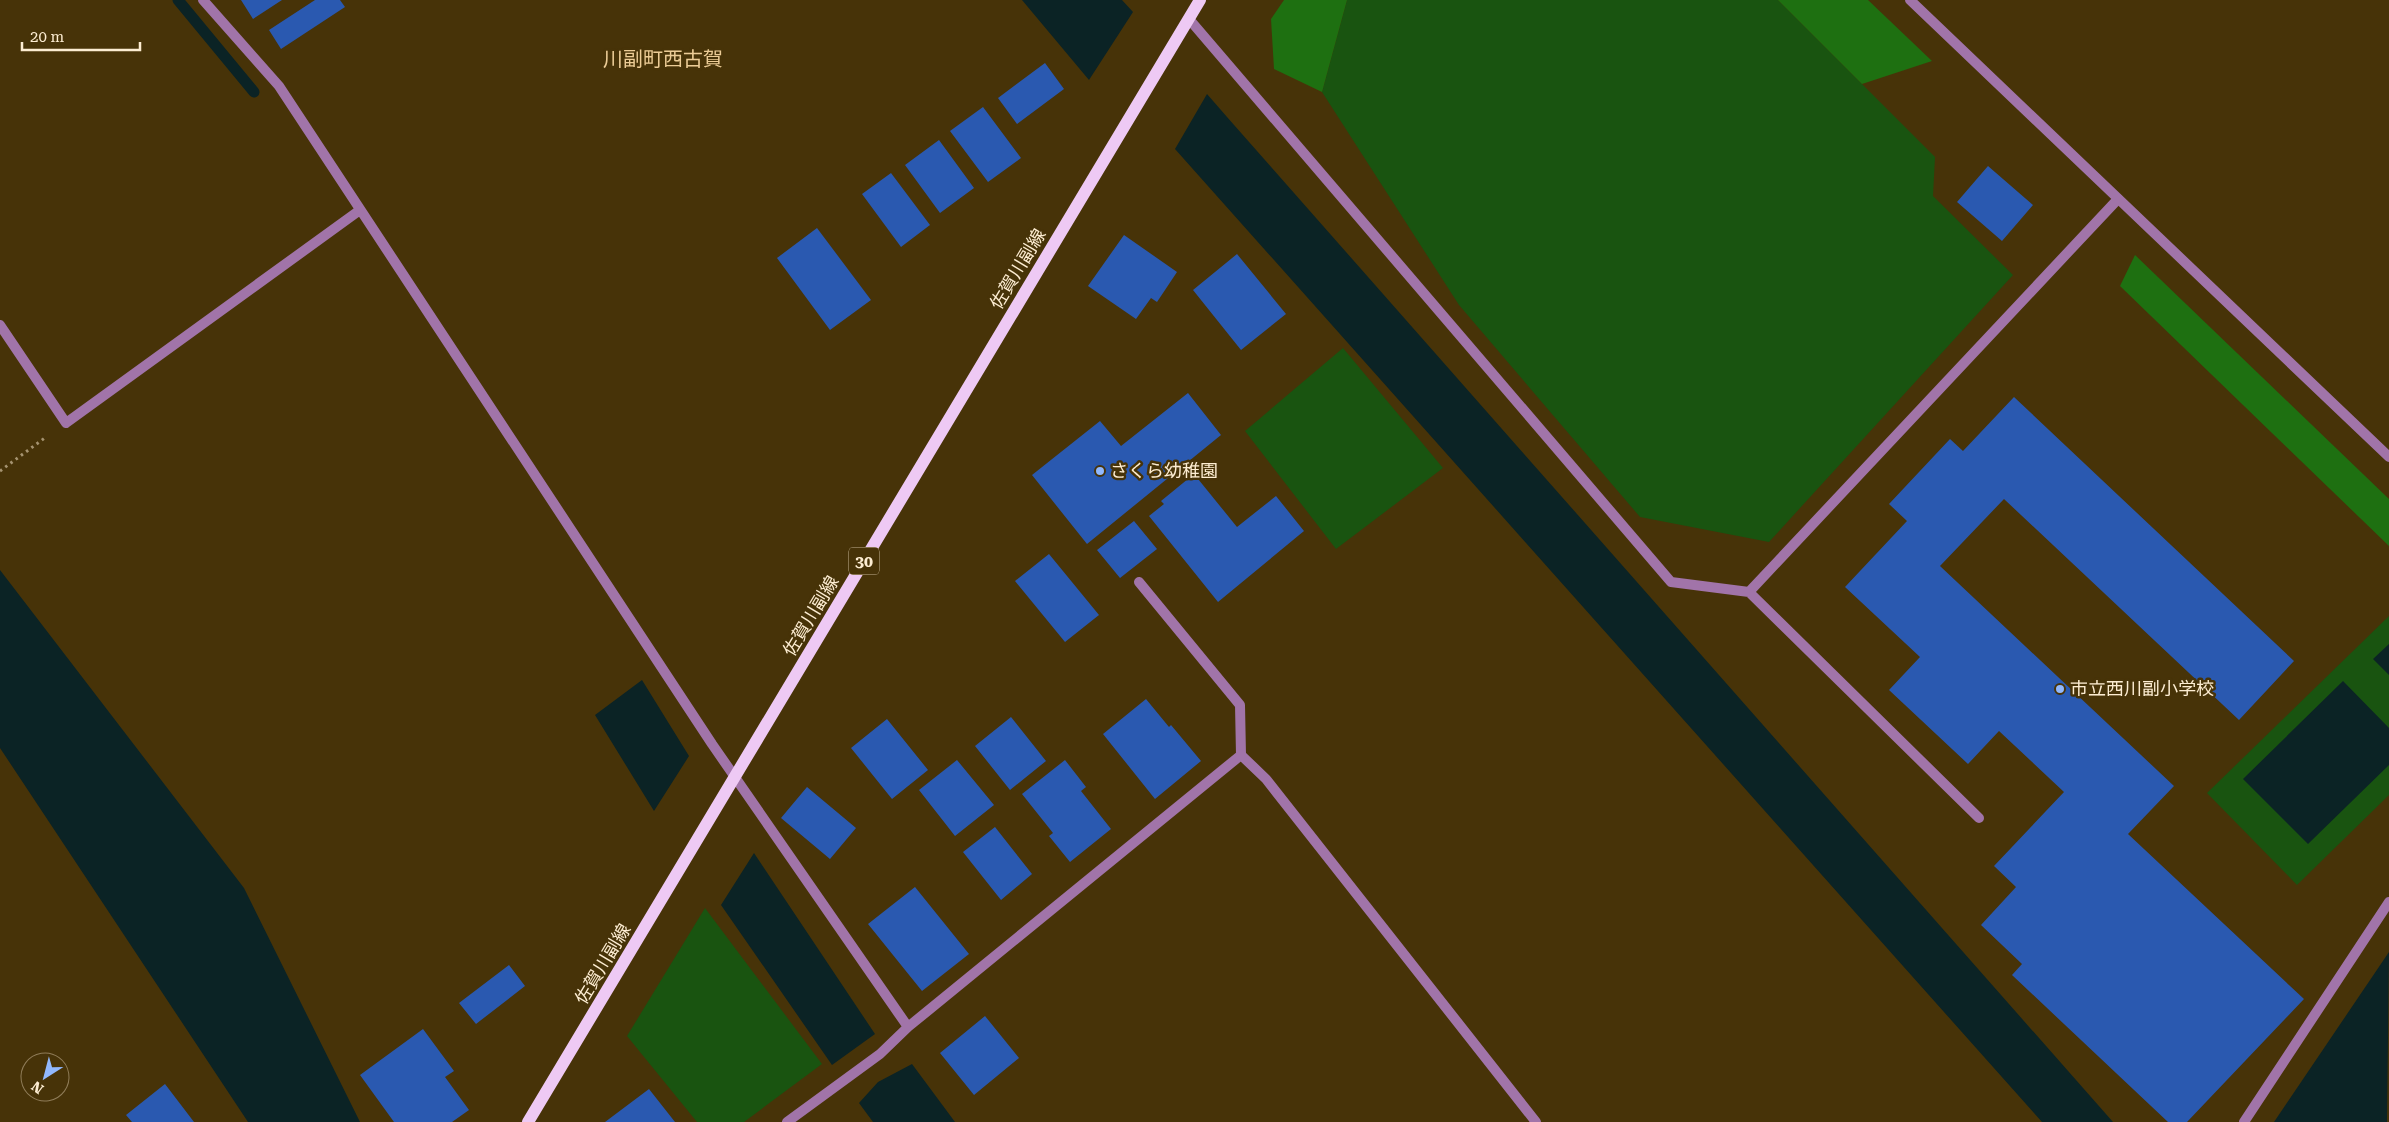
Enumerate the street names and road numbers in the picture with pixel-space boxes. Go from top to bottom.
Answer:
street label: 佐賀川副線 [985,225,1050,313]
road number: 30 [849,548,879,574]
street label: 佐賀川副線 [778,572,843,660]
street label: 佐賀川副線 [570,920,635,1008]

